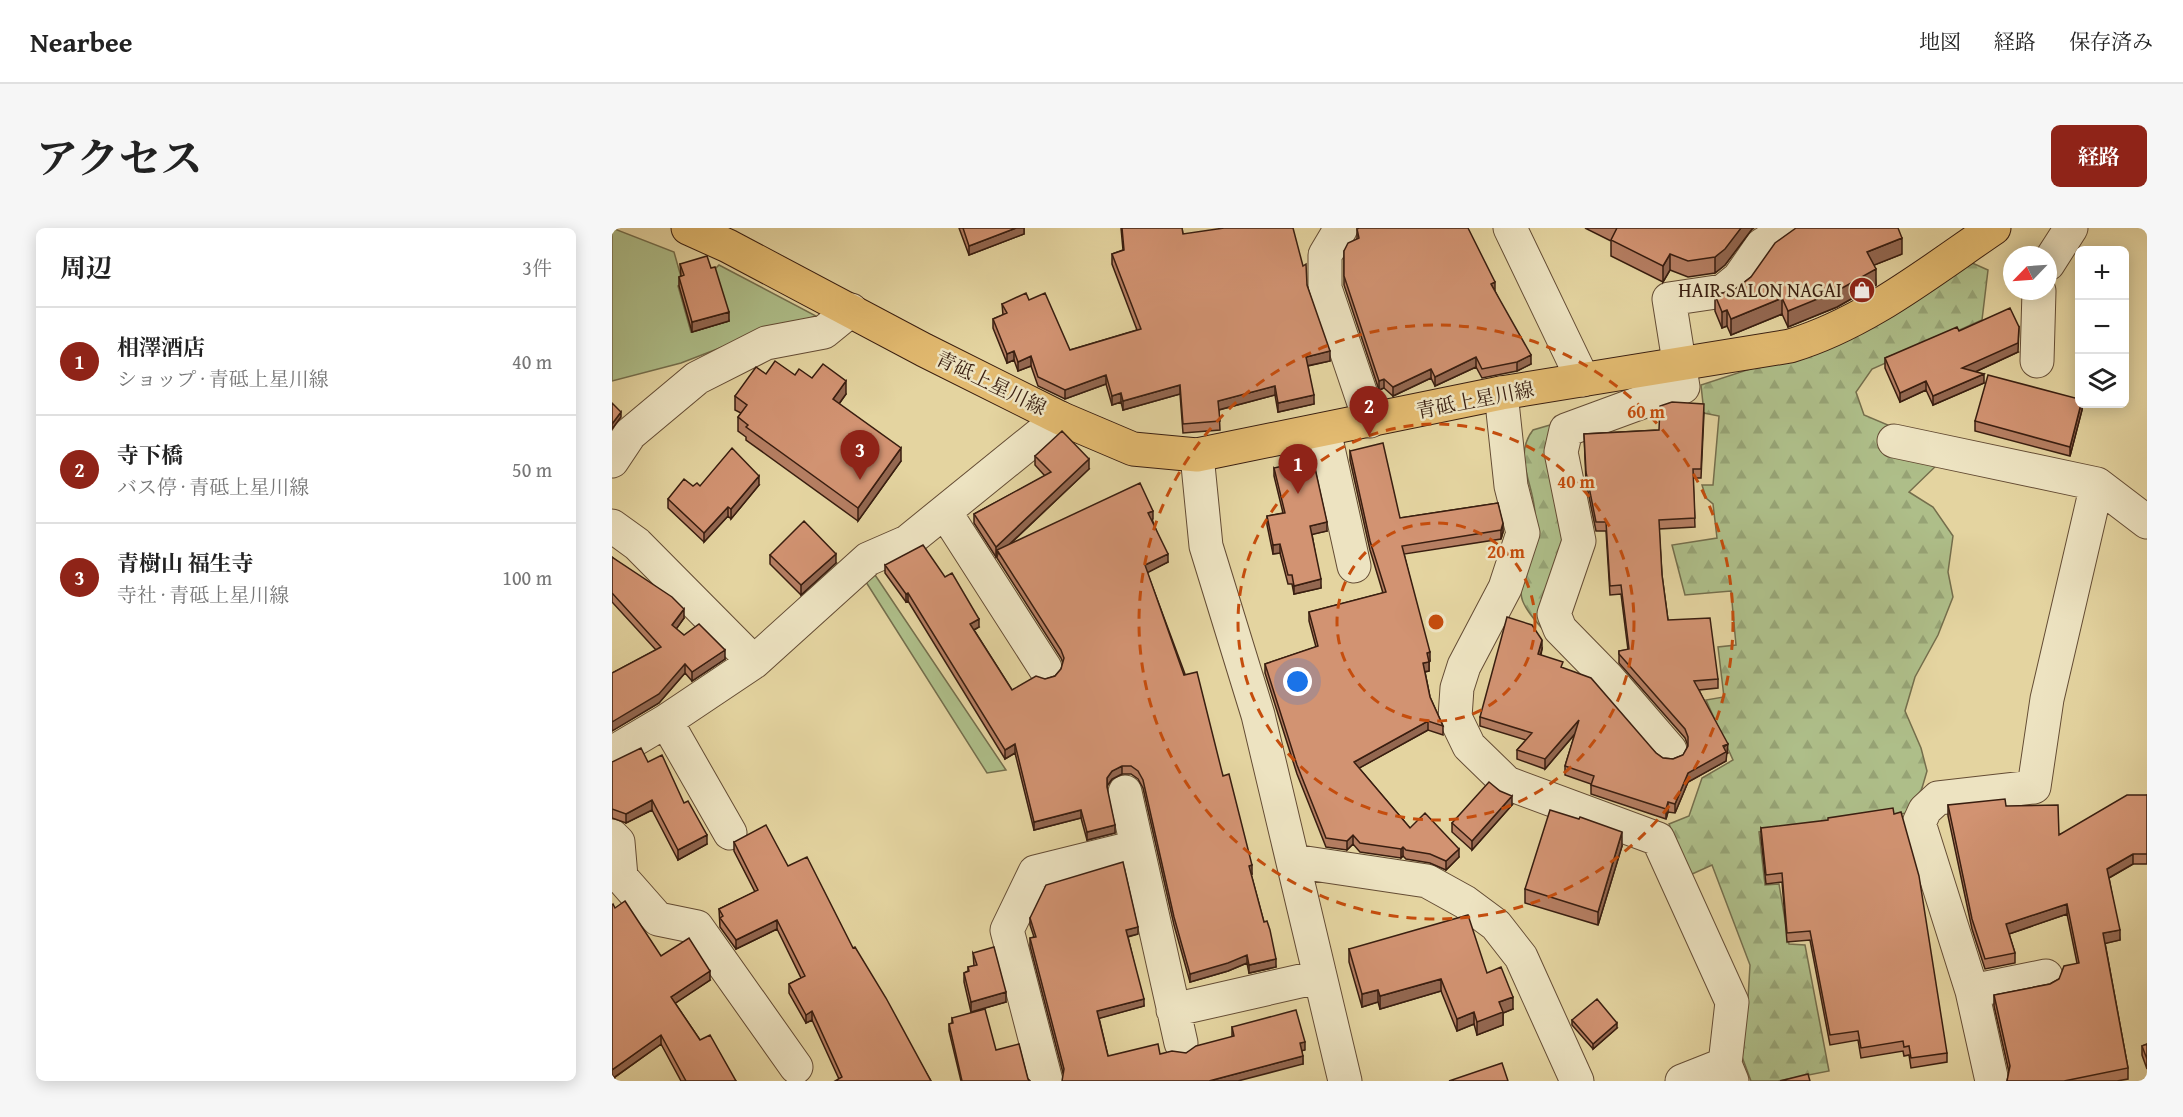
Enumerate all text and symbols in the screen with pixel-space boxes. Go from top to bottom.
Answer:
text: Nearbee [30,21,133,62]
text: 地図 [1919,26,1961,57]
text: 経路 [1994,26,2036,57]
text: 保存済み [2069,26,2153,57]
button: 経路 [2051,125,2147,187]
text: アクセス [36,127,203,188]
north arrow [2003,246,2057,300]
map controls [2075,246,2129,408]
button: + [2075,246,2129,300]
text: 周辺 [60,248,112,287]
text: 3件 [522,253,552,282]
place label: HAIR SALON NAGAI [1678,275,1842,304]
shop icon: HAIR SALON NAGAI [1847,275,1877,305]
button: − [2075,300,2129,354]
text: 相澤酒店 [117,331,205,363]
street label: 青砥上星川線 [931,343,1052,422]
text: 1 [74,347,85,376]
text: 40 m [512,347,552,376]
button: layers [2075,354,2129,408]
text: ショップ · 青砥上星川線 [117,364,329,393]
street label: 青砥上星川線 [1413,374,1537,425]
pin: 2 [1350,386,1389,436]
text: 60 m [1627,398,1666,425]
pin: 3 [840,430,880,480]
text: 寺下橋 [117,439,183,471]
pin: 1 [1278,444,1318,494]
text: 2 [74,455,85,484]
text: 50 m [512,455,552,484]
text: 40 m [1557,468,1596,495]
text: バス停 · 青砥上星川線 [117,472,309,501]
text: 20 m [1487,538,1526,565]
text: 青樹山 福生寺 [117,547,254,579]
text: 3 [74,563,85,592]
text: 100 m [502,563,552,592]
text: 寺社 · 青砥上星川線 [117,580,289,609]
centre of rings [1426,612,1446,632]
your location [1283,667,1312,696]

